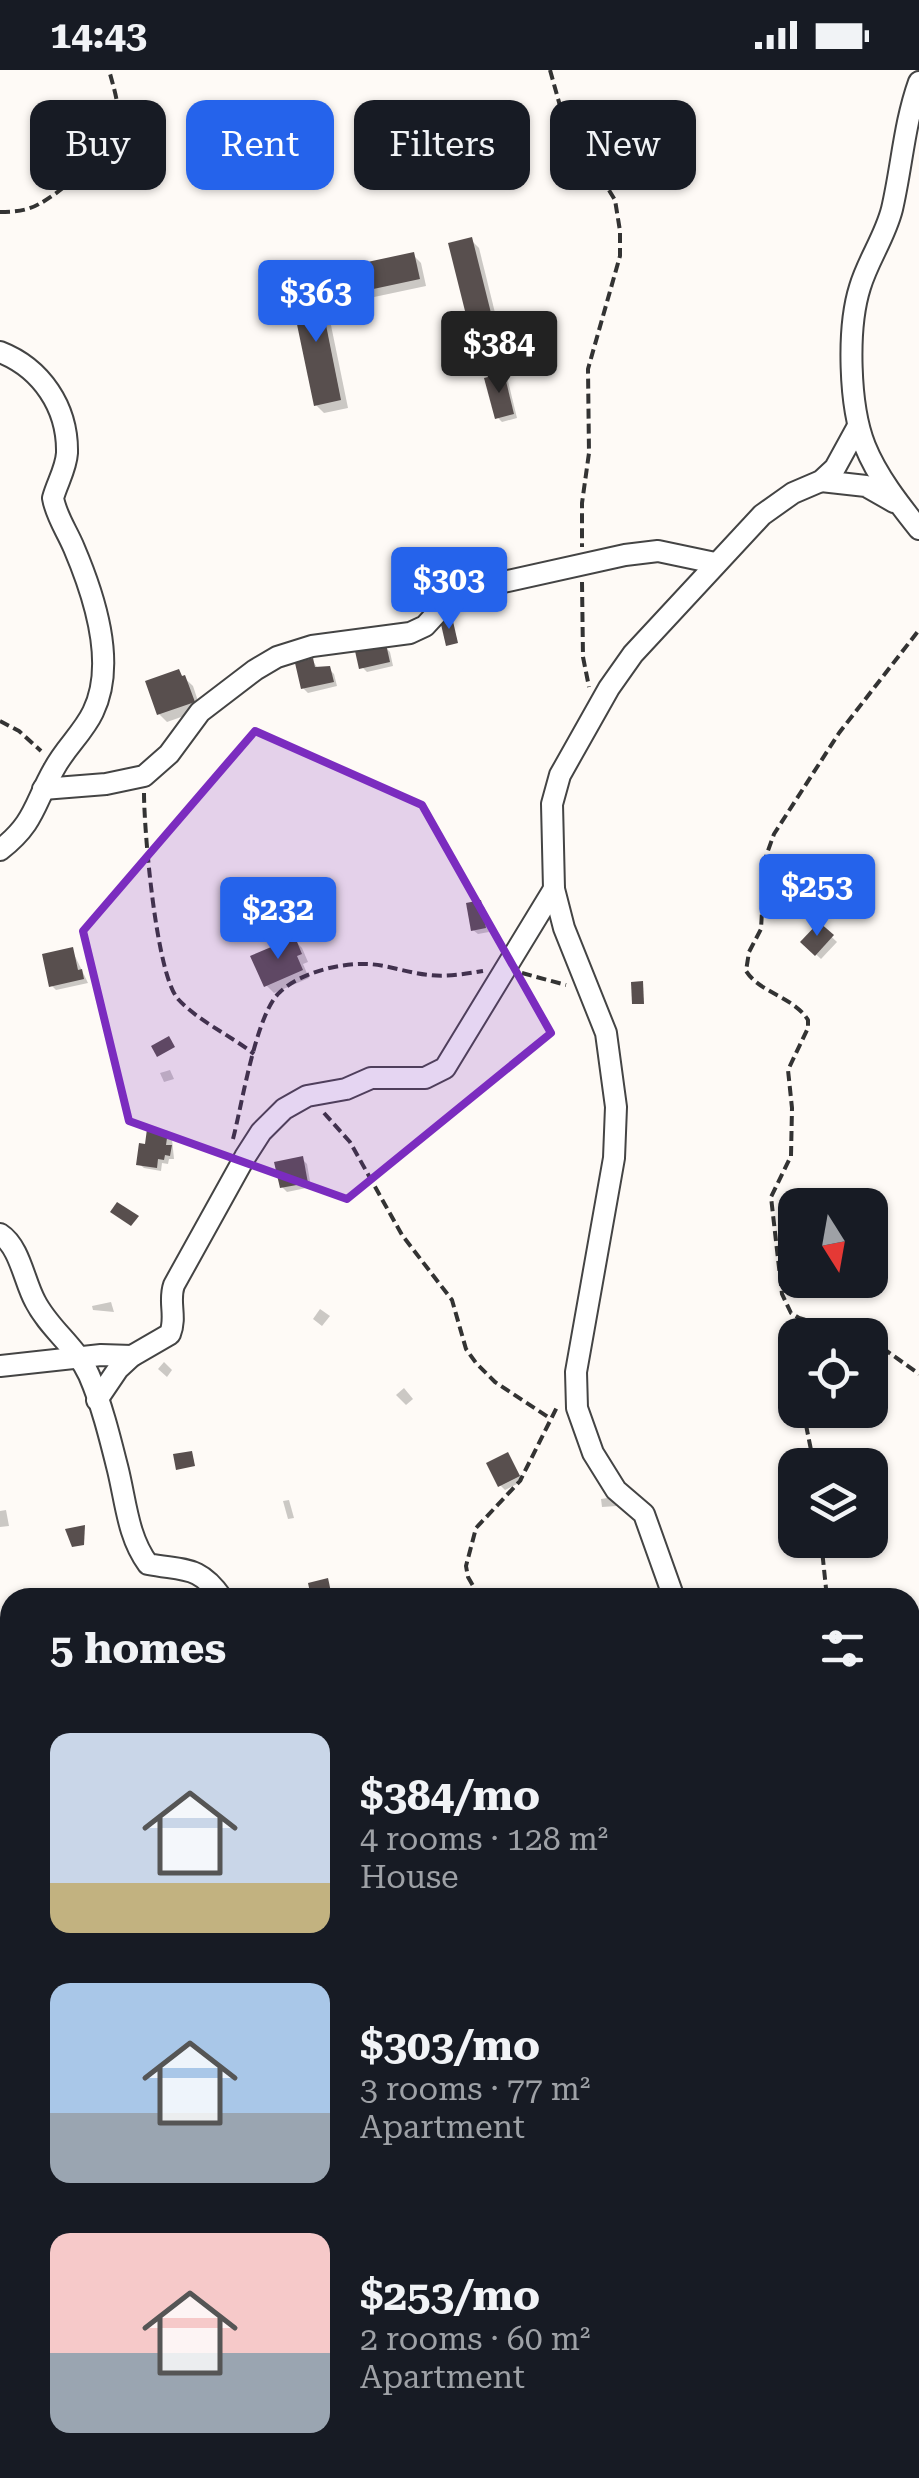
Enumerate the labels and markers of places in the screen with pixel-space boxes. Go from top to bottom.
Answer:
pin: $363 [257,260,375,345]
pin: $384 [440,311,558,396]
pin: $303 [390,547,508,632]
pin: $253 [758,854,876,939]
pin: $232 [219,877,337,962]

